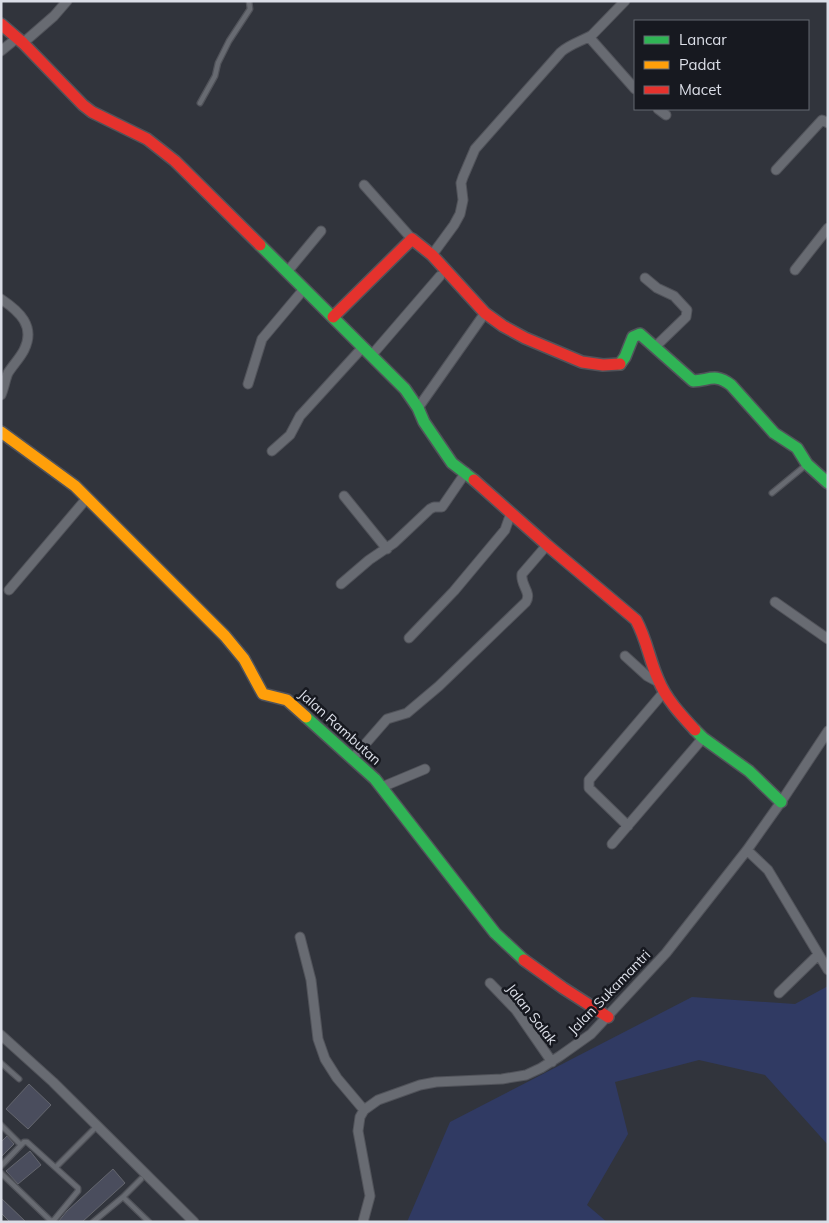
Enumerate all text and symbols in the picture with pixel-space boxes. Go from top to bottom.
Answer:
legend [634,20,809,110]
text: Lancar [679,30,727,49]
text: Padat [679,55,721,74]
text: Macet [679,80,722,99]
street label: Jalan Rambutan [295,685,385,769]
street label: Jalan Sukamantri [564,946,654,1038]
street label: Jalan Salak [503,980,562,1049]

